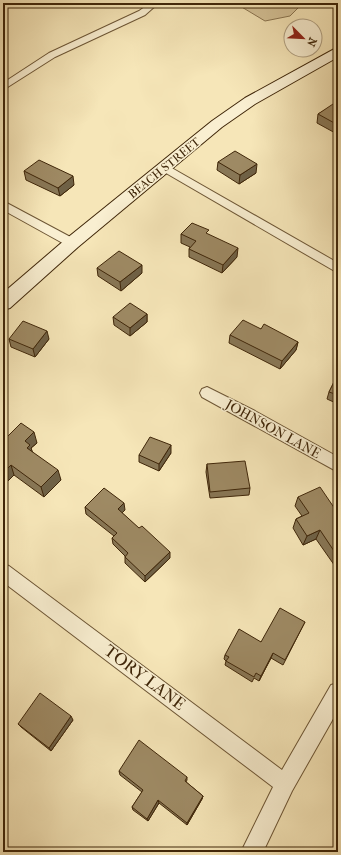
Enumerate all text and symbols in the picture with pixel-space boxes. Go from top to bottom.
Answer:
north arrow [283,18,323,58]
text: N [304,35,319,49]
street label: BEACH STREET [125,134,203,201]
street label: JOHNSON LANE [222,395,324,462]
street label: TORY LANE [101,640,189,714]

